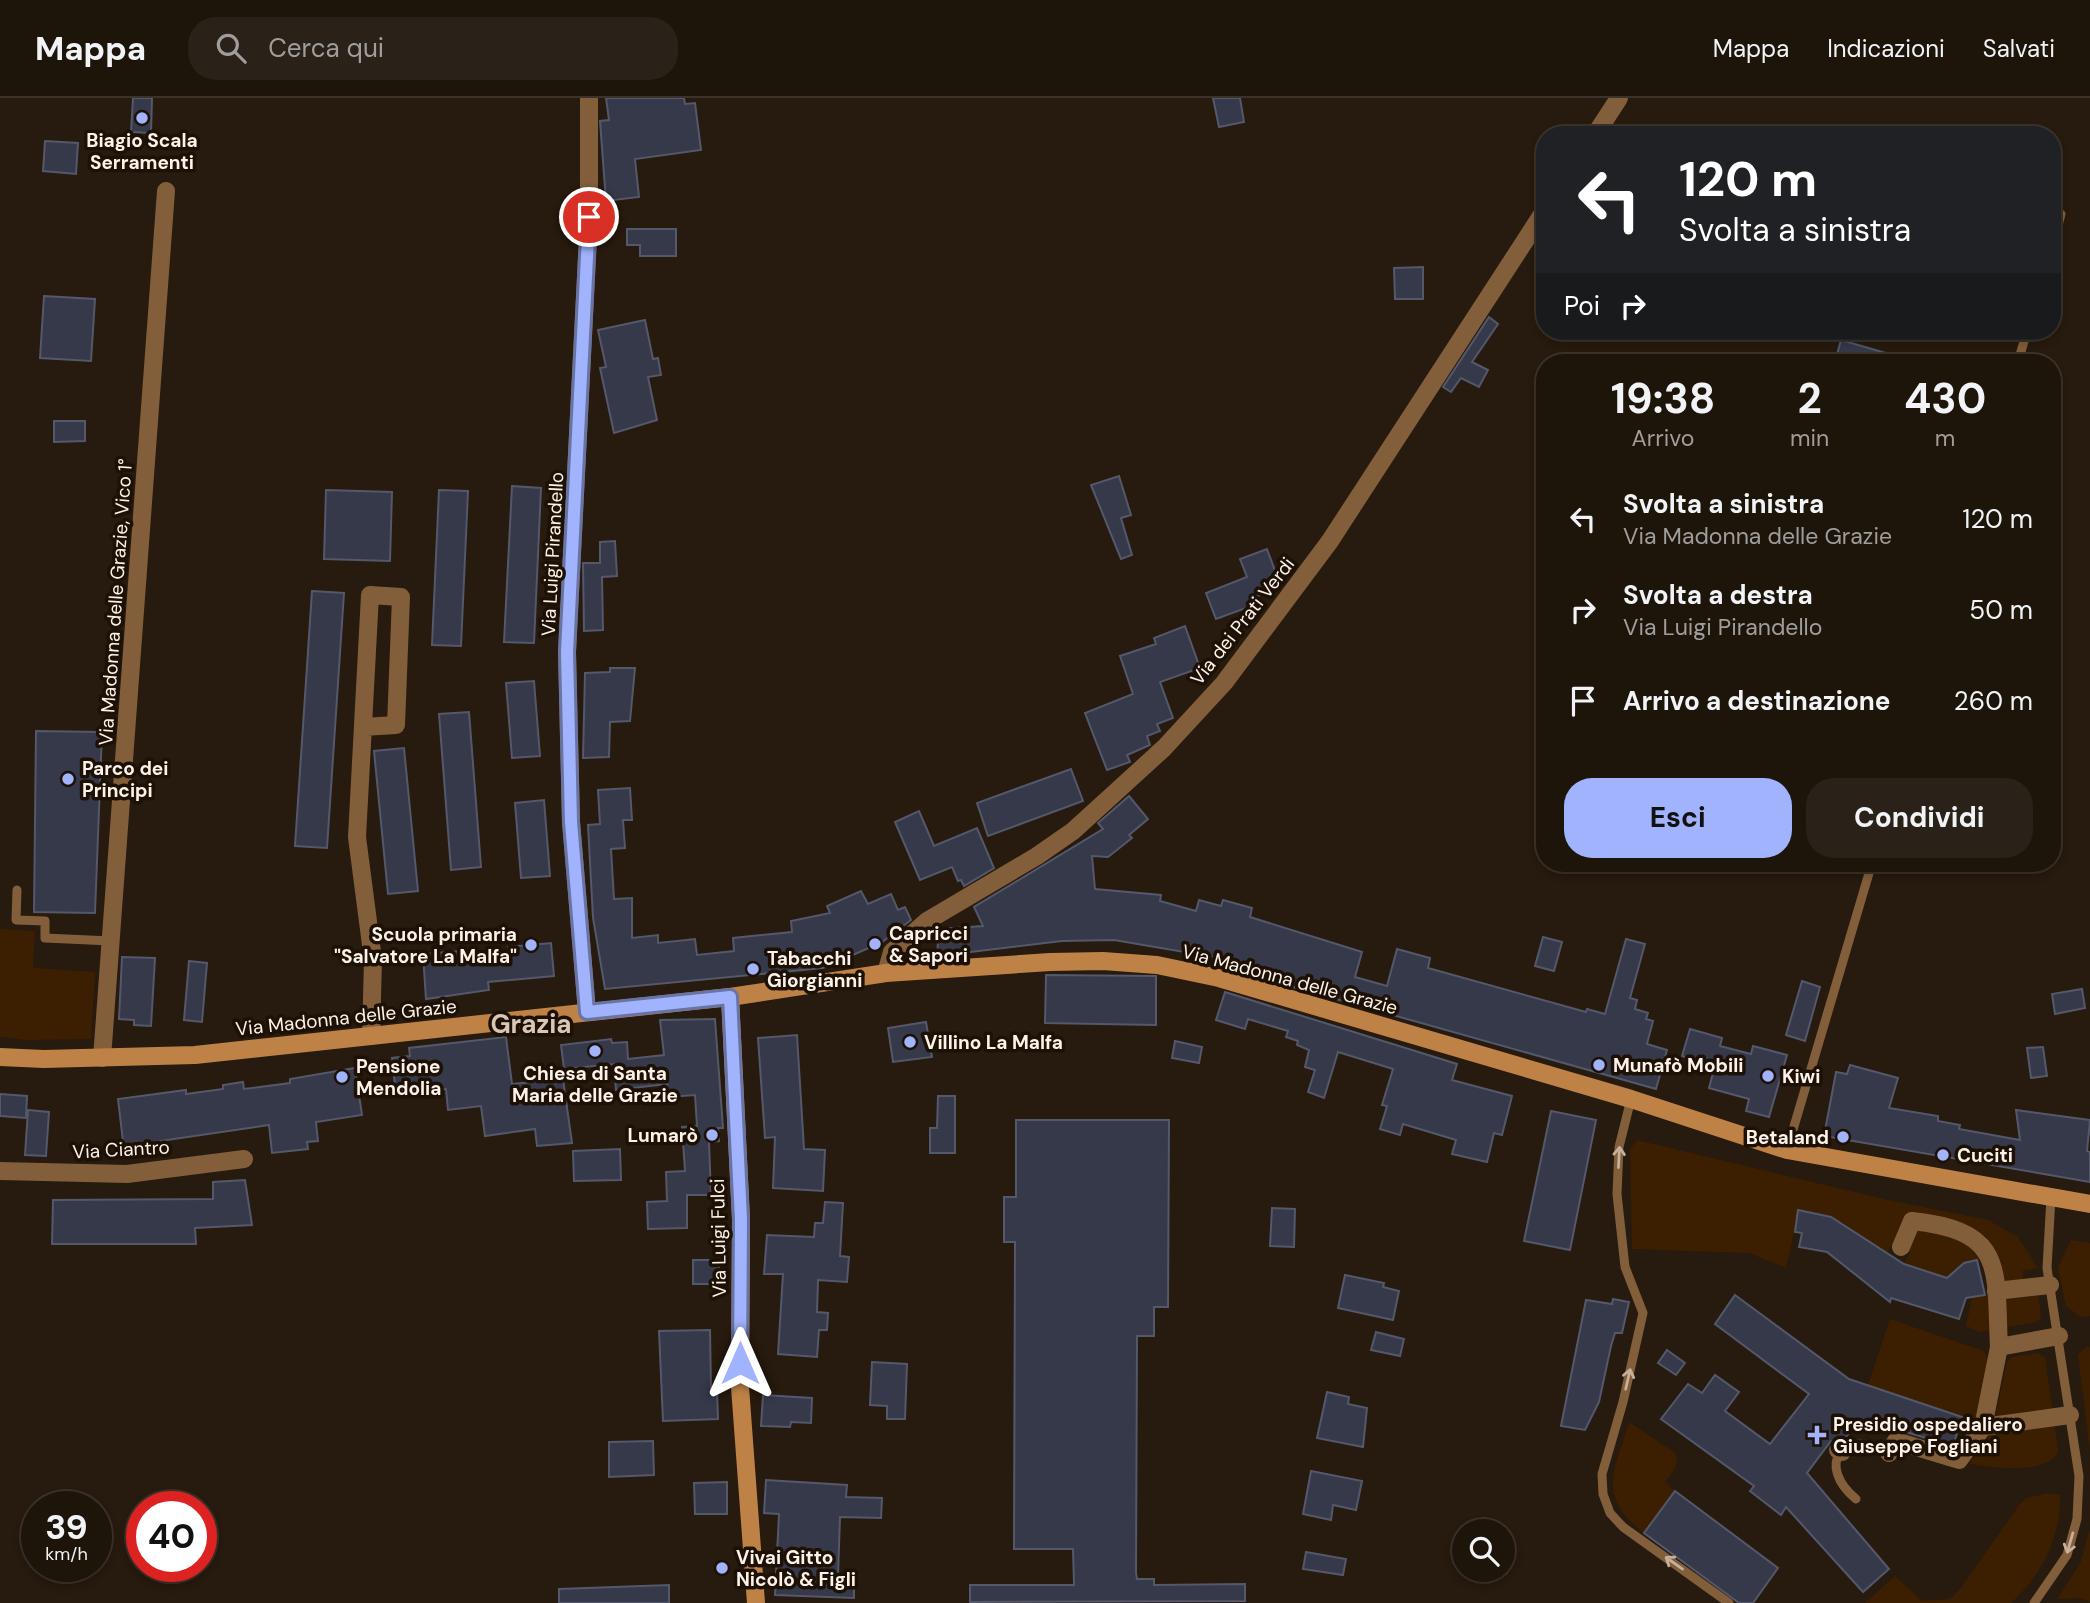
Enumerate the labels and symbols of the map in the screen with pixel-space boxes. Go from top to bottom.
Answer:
marker: Biagio Scala Serramenti [134,110,150,126]
place label: Biagio Scala Serramenti [86,128,198,175]
pin [559,187,619,247]
street label: Via Madonna delle Grazie, Vico 1° [93,458,138,746]
street label: Via Luigi Pirandello [536,471,569,637]
street label: Via dei Prati Verdi [1185,552,1300,690]
place label: Parco dei Principi [82,756,168,803]
marker: Parco dei Principi [60,771,76,787]
place label: Capricci & Sapori [889,921,968,968]
place label: Scuola primaria "Salvatore La Malfa" [334,922,517,969]
marker: Capricci & Sapori [867,936,883,952]
marker: Scuola primaria "Salvatore La Malfa" [523,937,539,953]
street label: Via Madonna delle Grazie [1179,939,1400,1020]
place label: Tabacchi Giorgianni [767,946,862,993]
marker: Tabacchi Giorgianni [745,961,761,977]
street label: Via Madonna delle Grazie [234,993,458,1042]
district label: Grazia [490,1007,572,1041]
place label: Villino La Malfa [924,1030,1063,1055]
marker: Villino La Malfa [902,1034,918,1050]
marker: Chiesa di Santa Maria delle Grazie [587,1043,603,1059]
place label: Munafò Mobili [1613,1053,1743,1078]
place label: Pensione Mendolia [356,1054,441,1101]
marker: Munafò Mobili [1591,1057,1607,1073]
place label: Chiesa di Santa Maria delle Grazie [512,1061,678,1108]
place label: Kiwi [1782,1064,1820,1089]
marker: Kiwi [1760,1068,1776,1084]
marker: Pensione Mendolia [334,1069,350,1085]
place label: Lumarò [627,1123,698,1148]
place label: Betaland [1746,1125,1829,1150]
marker: Lumarò [704,1127,720,1143]
marker: Betaland [1835,1129,1851,1145]
street label: Via Ciantro [72,1134,170,1165]
place label: Cuciti [1957,1143,2013,1168]
one-way arrow [1612,1146,1625,1169]
marker: Cuciti [1935,1147,1951,1163]
street label: Via Luigi Fulci [705,1178,732,1298]
position arrow [703,1326,777,1400]
one-way arrow [1622,1368,1636,1391]
place label: Presidio ospedaliero Giuseppe Fogliani [1833,1412,2023,1459]
marker: Presidio ospedaliero Giuseppe Fogliani [1807,1425,1827,1445]
speed limit sign: 40 [126,1491,217,1582]
one-way arrow [2063,1532,2076,1554]
place label: Vivai Gitto Nicolò & Figli [736,1545,856,1592]
one-way arrow [1665,1556,1684,1570]
marker: Vivai Gitto Nicolò & Figli [714,1560,730,1576]

